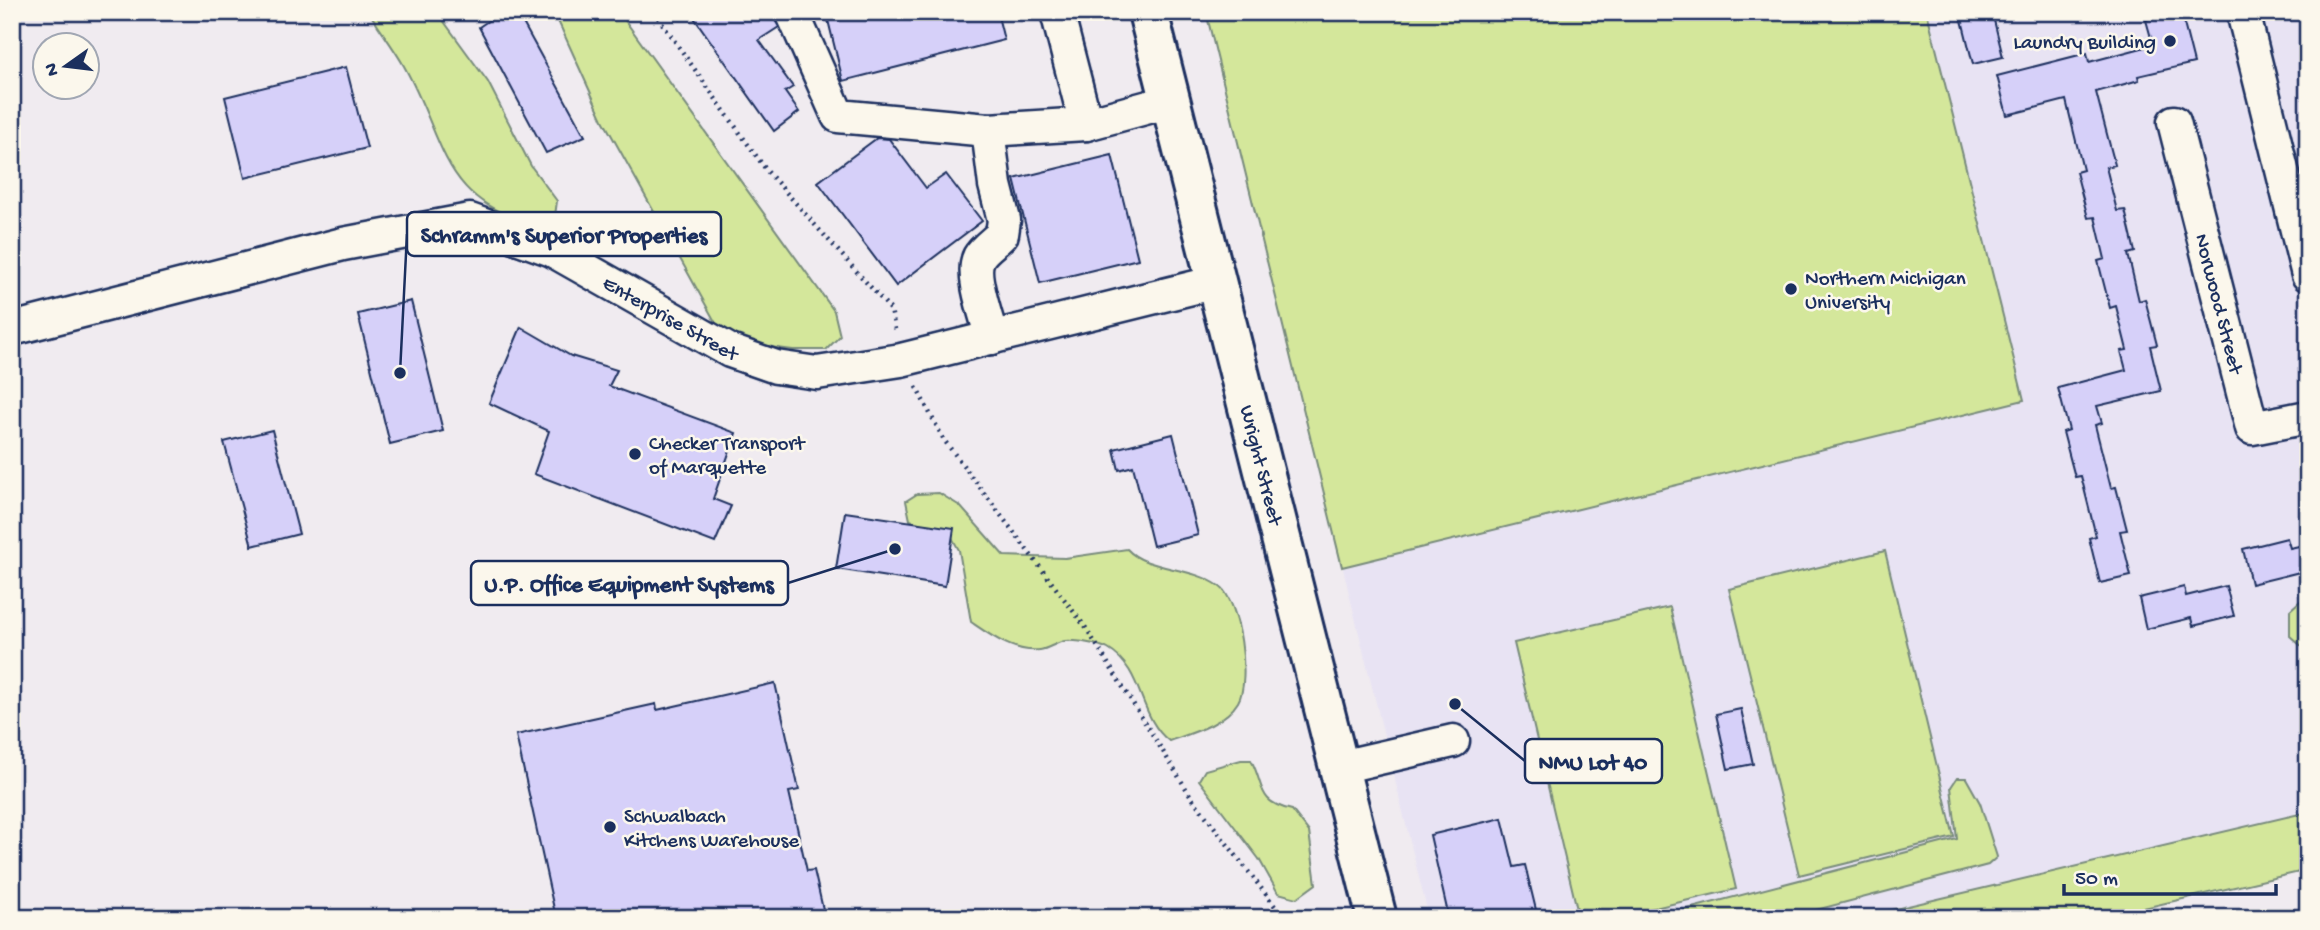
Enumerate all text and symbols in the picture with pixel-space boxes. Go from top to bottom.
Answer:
north arrow [32,32,102,102]
place label: Laundry Building [2013,32,2156,57]
marker: Laundry Building [2162,33,2178,49]
text: N [40,60,66,78]
callout: Schramm's Superior Properties [407,212,721,256]
text: Schramm's Superior Properties [421,224,709,251]
street label: Norwood Street [2187,231,2247,379]
place label: Northern Michigan University [1805,268,1966,317]
street label: Enterprise Street [597,272,743,370]
marker: Northern Michigan University [1783,281,1799,297]
street label: Wright Street [1232,403,1287,531]
place label: Checker Transport of Marquette [649,433,807,482]
marker: Checker Transport of Marquette [627,446,643,462]
callout: U.P. Office Equipment Systems [471,561,788,605]
text: U.P. Office Equipment Systems [484,573,775,600]
callout: NMU Lot 40 [1525,739,1662,783]
text: NMU Lot 40 [1539,751,1647,778]
place label: Schwalbach Kitchens Warehouse [624,806,800,855]
marker: Schwalbach Kitchens Warehouse [602,819,618,835]
scale bar [2064,853,2276,897]
text: 50 m [2075,868,2118,893]

